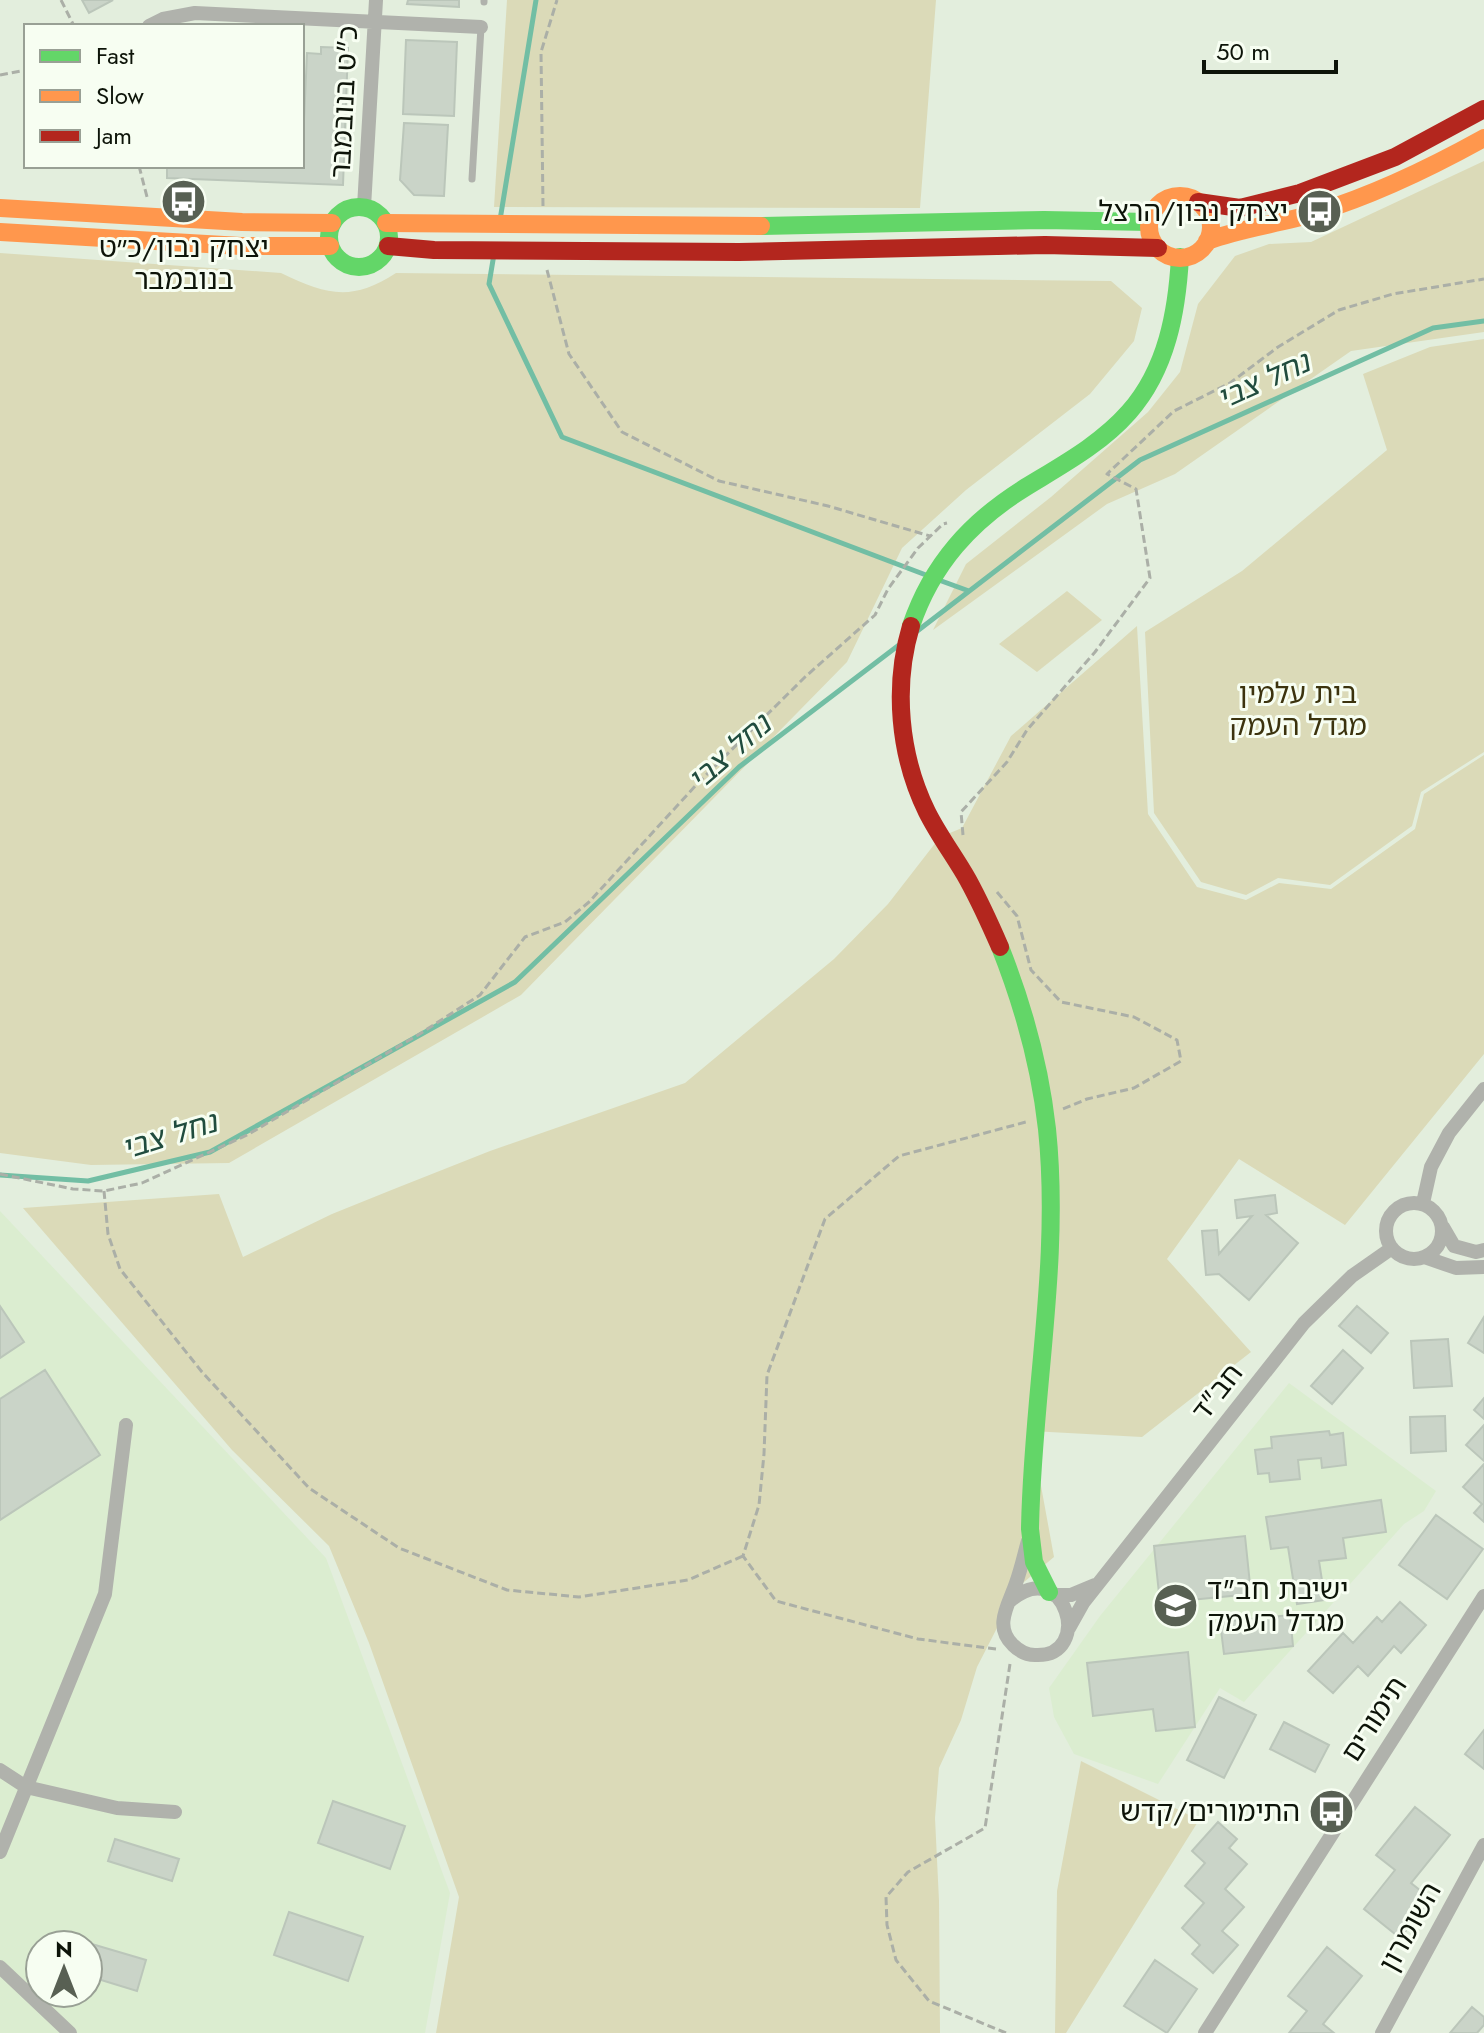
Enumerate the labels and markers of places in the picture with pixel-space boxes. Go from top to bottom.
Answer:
bus stop icon: יצחק נבון/כ״ט בנובמבר [160,178,208,226]
bus stop icon: יצחק נבון/הרצל [1295,187,1343,235]
place label: יצחק נבון/הרצל [1099,191,1288,232]
place label: יצחק נבון/כ״ט בנובמבר [99,227,269,300]
place label: ישיבת חב"ד מגדל העמק [1207,1569,1349,1642]
school or university icon: ישיבת חב"ד מגדל העמק [1152,1581,1200,1629]
bus stop icon: התימורים/קדש [1307,1787,1355,1835]
place label: התימורים/קדש [1120,1791,1300,1832]

